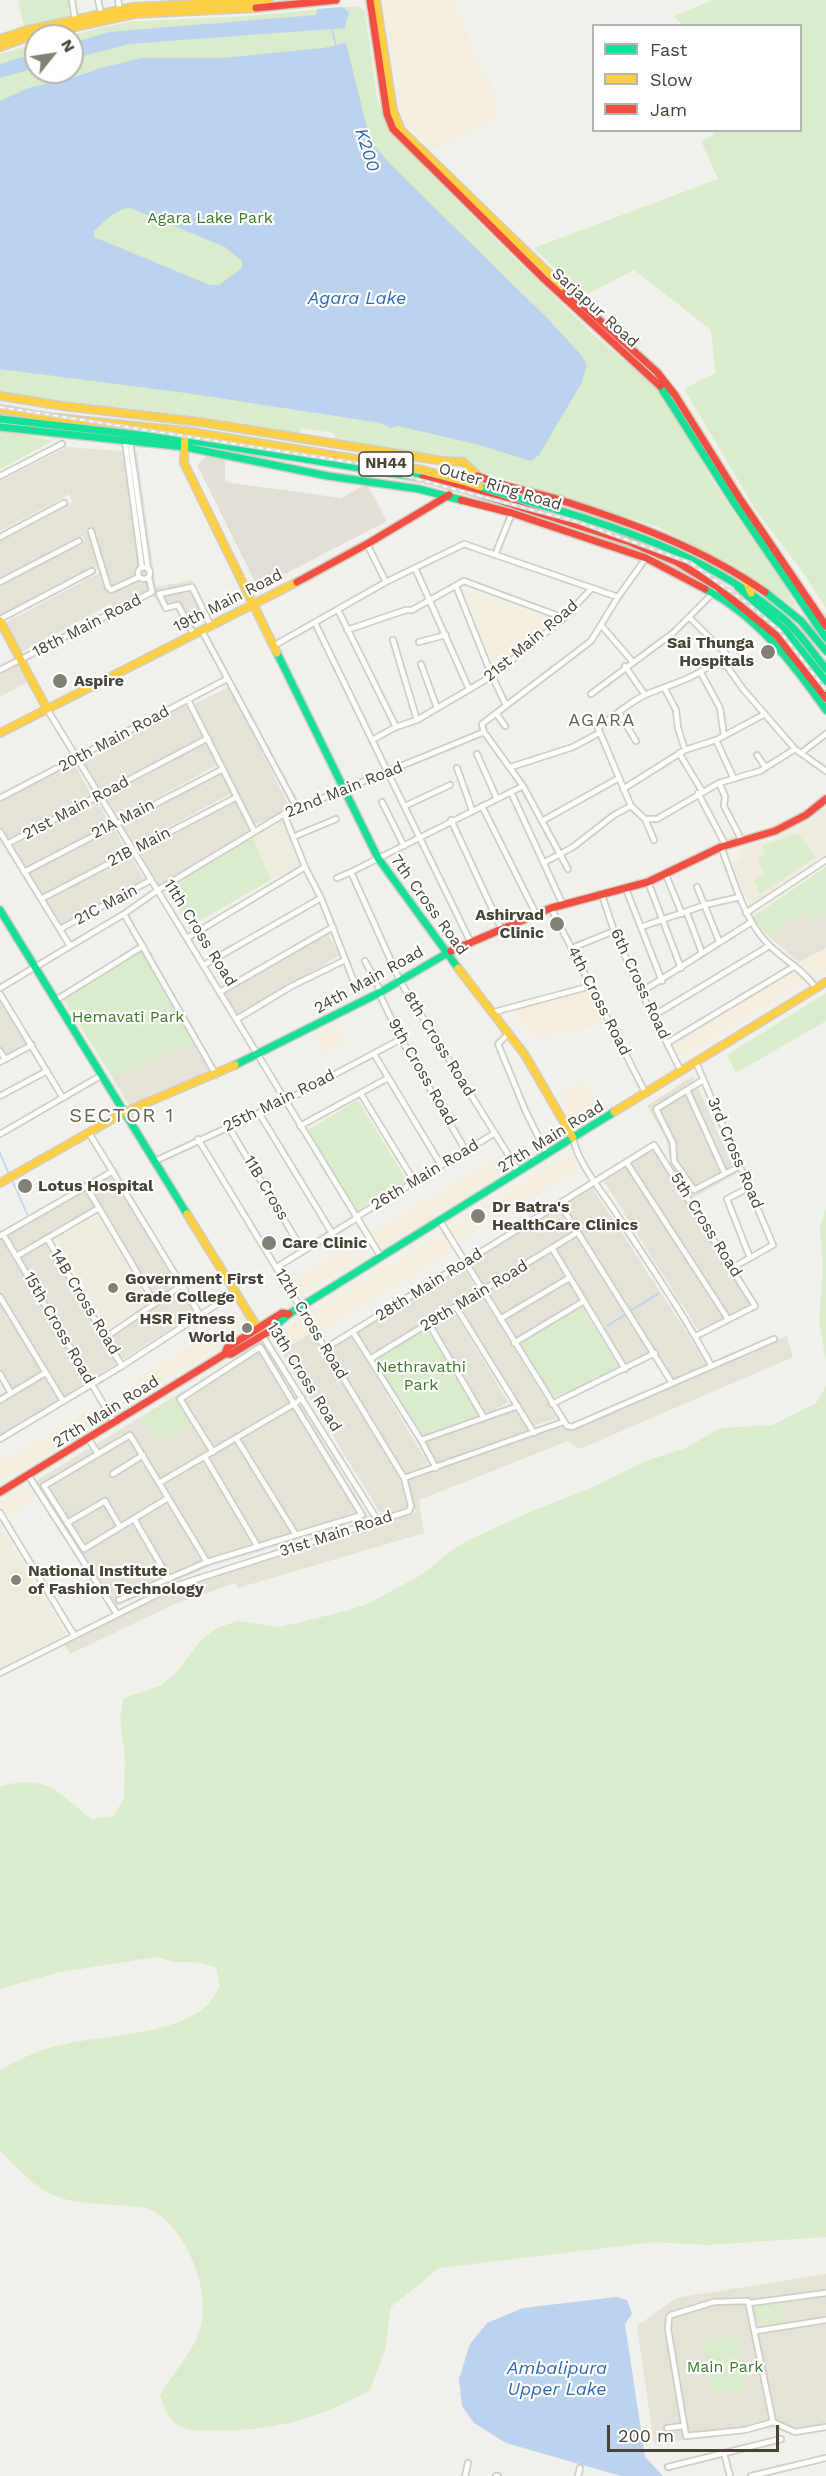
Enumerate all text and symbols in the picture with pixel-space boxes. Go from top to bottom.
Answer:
north arrow [24,24,84,84]
legend [592,24,802,132]
text: N [57,36,79,56]
text: Fast [650,39,687,60]
text: Slow [650,69,693,90]
text: Jam [650,99,687,120]
water label: K200 [350,126,384,174]
park label: Agara Lake Park [147,208,273,228]
street label: Sarjapur Road [548,264,642,352]
water label: Agara Lake [308,288,406,310]
road number: NH44 [359,452,413,476]
street label: Outer Ring Road [436,459,564,515]
street label: 19th Main Road [170,565,286,637]
street label: 18th Main Road [29,590,145,662]
street label: 21st Main Road [480,596,582,686]
place label: Sai Thunga Hospitals [667,633,754,671]
marker: Sai Thunga Hospitals [759,643,777,661]
place label: Aspire [74,671,124,691]
marker: Aspire [51,672,69,690]
street label: 20th Main Road [55,702,173,776]
district label: AGARA [568,710,636,732]
street label: 22nd Main Road [282,758,406,822]
street label: 21st Main Road [20,772,132,844]
street label: 21A Main [88,795,158,843]
street label: 21B Main [104,823,174,871]
street label: 7th Cross Road [386,851,472,959]
street label: 11th Cross Road [159,876,241,990]
street label: 21C Main [71,880,141,930]
place label: Ashirvad Clinic [475,905,544,943]
marker: Ashirvad Clinic [548,915,566,933]
street label: 6th Cross Road [606,926,674,1042]
street label: 24th Main Road [311,942,427,1018]
street label: 4th Cross Road [563,943,635,1059]
street label: 8th Cross Road [399,988,479,1100]
park label: Hemavati Park [72,1007,184,1027]
street label: 9th Cross Road [384,1015,460,1129]
street label: 25th Main Road [220,1066,338,1136]
street label: 3rd Cross Road [703,1094,767,1212]
street label: 27th Main Road [494,1097,608,1177]
district label: SECTOR 1 [69,1104,175,1128]
street label: 26th Main Road [368,1135,482,1215]
street label: 11B Cross [239,1152,293,1224]
street label: 5th Cross Road [666,1169,746,1281]
place label: Lotus Hospital [38,1176,153,1196]
marker: Lotus Hospital [16,1177,34,1195]
place label: Dr Batra's HealthCare Clinics [492,1197,638,1235]
marker: Dr Batra's HealthCare Clinics [469,1207,487,1225]
place label: Care Clinic [282,1233,367,1253]
marker: Care Clinic [260,1234,278,1252]
street label: 28th Main Road [372,1244,486,1326]
street label: 14B Cross Road [46,1246,124,1358]
street label: 29th Main Road [417,1256,531,1336]
street label: 12th Cross Road [270,1265,352,1383]
street label: 15th Cross Road [19,1269,99,1387]
place label: Government First Grade College [125,1269,263,1307]
marker: Government First Grade College [106,1281,120,1295]
place label: HSR Fitness World [140,1309,235,1347]
street label: 13th Cross Road [263,1319,345,1435]
marker: HSR Fitness World [240,1321,254,1335]
park label: Nethravathi Park [376,1357,466,1395]
street label: 27th Main Road [49,1372,163,1452]
street label: 31st Main Road [277,1507,395,1561]
place label: National Institute of Fashion Technology [28,1561,204,1599]
marker: National Institute of Fashion Technology [9,1573,23,1587]
park label: Main Park [687,2357,763,2377]
water label: Ambalipura Upper Lake [507,2358,607,2400]
scale bar [610,2413,782,2451]
text: 200 m [618,2425,674,2446]

